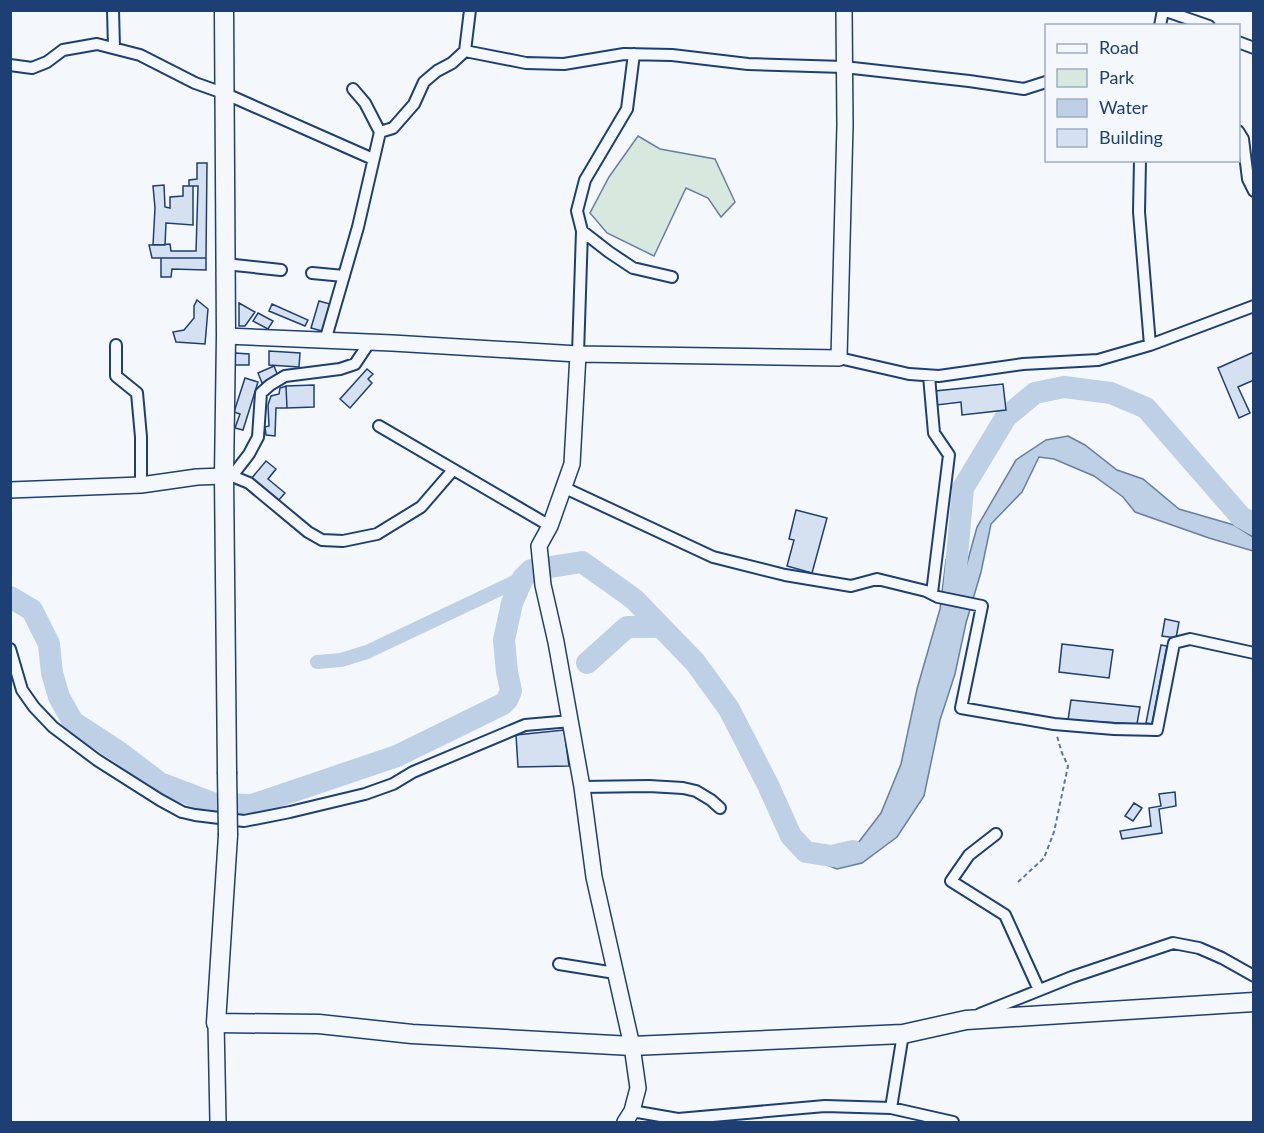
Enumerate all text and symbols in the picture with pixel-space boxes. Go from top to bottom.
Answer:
legend [1045,24,1240,162]
text: Road [1099,36,1139,58]
text: Park [1099,66,1135,88]
text: Water [1099,96,1148,118]
text: Building [1099,126,1163,148]

